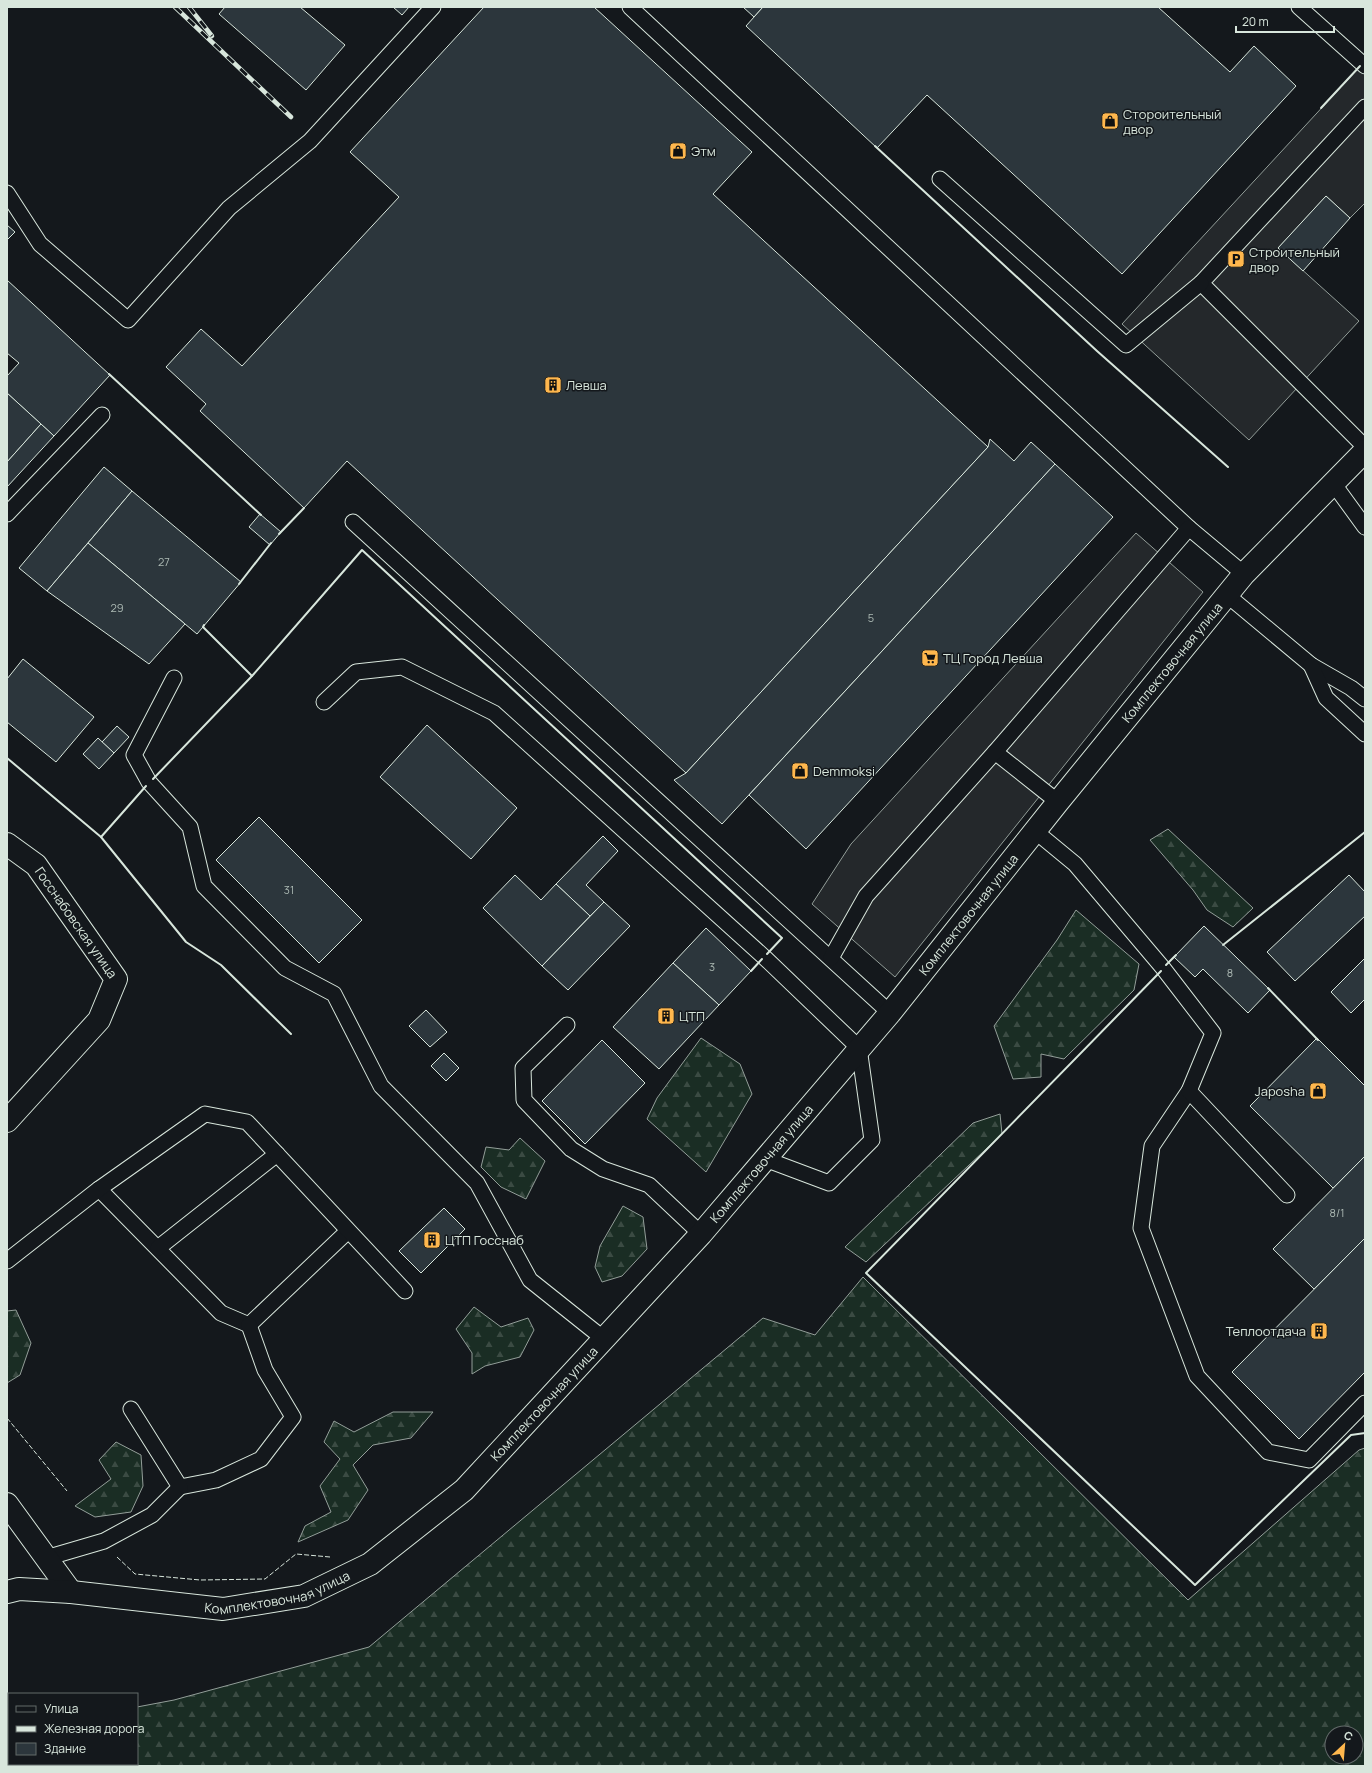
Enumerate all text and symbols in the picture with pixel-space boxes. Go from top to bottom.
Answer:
scale bar [1236,8,1334,34]
text: 20 m [1242,13,1269,30]
place label: Стороительный двор [1123,105,1221,138]
shop icon: Стороительный двор [1100,111,1120,131]
shop icon: Этм [668,141,688,161]
place label: Этм [691,142,716,160]
place label: Строительный двор [1249,243,1340,276]
parking icon: Строительный двор [1226,249,1246,269]
building icon: Левша [543,375,563,395]
place label: Левша [566,376,607,394]
house number: 27 [158,554,170,569]
street label: Комплектовочная улица [1117,598,1226,726]
house number: 29 [110,600,124,615]
house number: 5 [868,610,874,625]
supermarket icon: ТЦ Город Левша [920,648,940,668]
place label: ТЦ Город Левша [943,649,1043,667]
shop icon: Demmoksi [790,761,810,781]
place label: Demmoksi [813,762,875,780]
street label: Комплектовочная улица [915,850,1022,979]
street label: Госснабовская улица [31,863,122,982]
house number: 31 [284,882,294,897]
house number: 3 [709,959,715,974]
house number: 8 [1227,965,1233,980]
building icon: ЦТП [656,1006,676,1026]
place label: ЦТП [679,1007,705,1025]
shop icon: Japosha [1308,1081,1328,1101]
place label: Japosha [1255,1082,1305,1100]
street label: Комплектовочная улица [706,1101,817,1226]
house number: 8/1 [1330,1205,1344,1220]
building icon: ЦТП Госснаб [422,1230,442,1250]
place label: ЦТП Госснаб [445,1231,524,1249]
building icon: Теплоотдача [1309,1321,1329,1341]
place label: Теплоотдача [1226,1322,1306,1340]
street label: Комплектовочная улица [486,1342,602,1465]
street label: Комплектовочная улица [204,1566,353,1618]
legend [8,1693,138,1765]
text: Улица [44,1700,78,1717]
text: Железная дорога [44,1720,144,1737]
north arrow [1324,1725,1364,1765]
text: С [1342,1727,1356,1744]
text: Здание [44,1740,86,1757]

